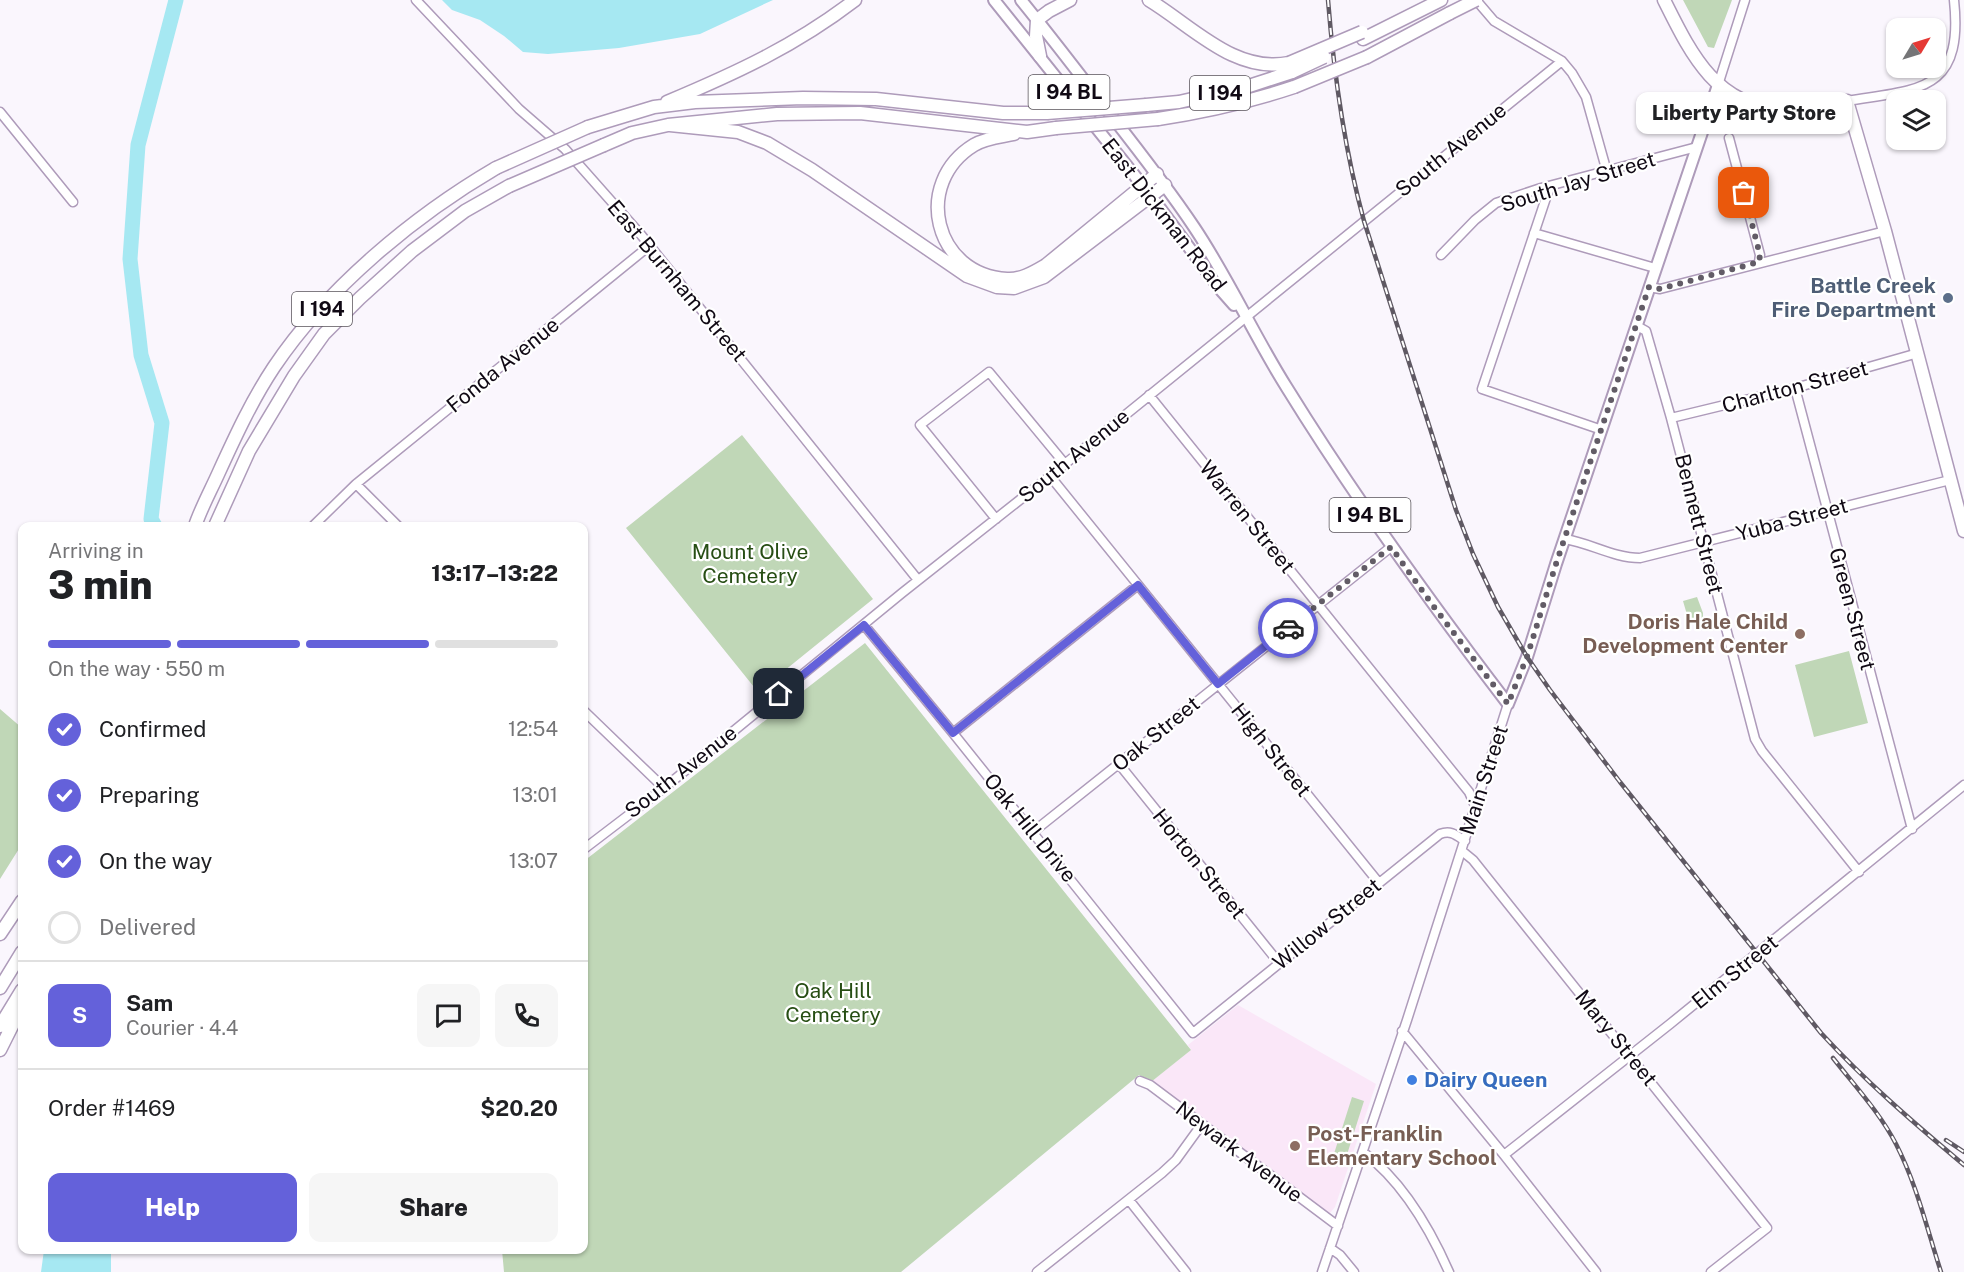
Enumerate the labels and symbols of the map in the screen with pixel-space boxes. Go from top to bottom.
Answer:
north arrow [1886,18,1946,78]
road number: I 94 BL [1028,75,1110,109]
road number: I 194 [1190,76,1250,110]
callout: Liberty Party Store [1636,91,1852,133]
street label: South Avenue [1390,97,1511,202]
street label: East Dickman Road [1097,133,1232,296]
street label: South Jay Street [1497,146,1658,217]
pin [1718,167,1769,218]
street label: East Burnham Street [603,195,752,367]
place label: Battle Creek Fire Department [1771,273,1936,322]
marker: Battle Creek Fire Department [1941,291,1955,305]
road number: I 194 [292,292,352,326]
street label: Fonda Avenue [441,312,564,418]
street label: Charlton Street [1719,355,1871,418]
street label: South Avenue [1013,403,1134,508]
street label: Bennett Street [1670,451,1729,596]
street label: Warren Street [1194,455,1300,578]
street label: Yuba Street [1733,493,1850,546]
road number: I 94 BL [1330,498,1410,532]
park label: Mount Olive Cemetery [692,539,808,588]
street label: Green Street [1824,545,1881,673]
courier [1258,598,1318,658]
place label: Doris Hale Child Development Center [1582,609,1788,658]
marker: Doris Hale Child Development Center [1793,627,1807,641]
pin [753,668,804,719]
street label: Oak Street [1107,691,1204,776]
street label: High Street [1226,698,1317,801]
street label: South Avenue [620,720,742,823]
street label: Main Street [1454,722,1513,838]
street label: Oak Hill Drive [979,768,1082,887]
street label: Horton Street [1147,804,1251,924]
street label: Willow Street [1268,872,1386,975]
street label: Elm Street [1687,929,1783,1014]
park label: Oak Hill Cemetery [785,978,881,1027]
street label: Mary Street [1570,985,1663,1091]
place label: Dairy Queen [1424,1067,1547,1092]
marker: Dairy Queen [1405,1073,1419,1087]
street label: Newark Avenue [1171,1096,1308,1207]
place label: Post-Franklin Elementary School [1307,1121,1497,1170]
marker: Post-Franklin Elementary School [1288,1139,1302,1153]

